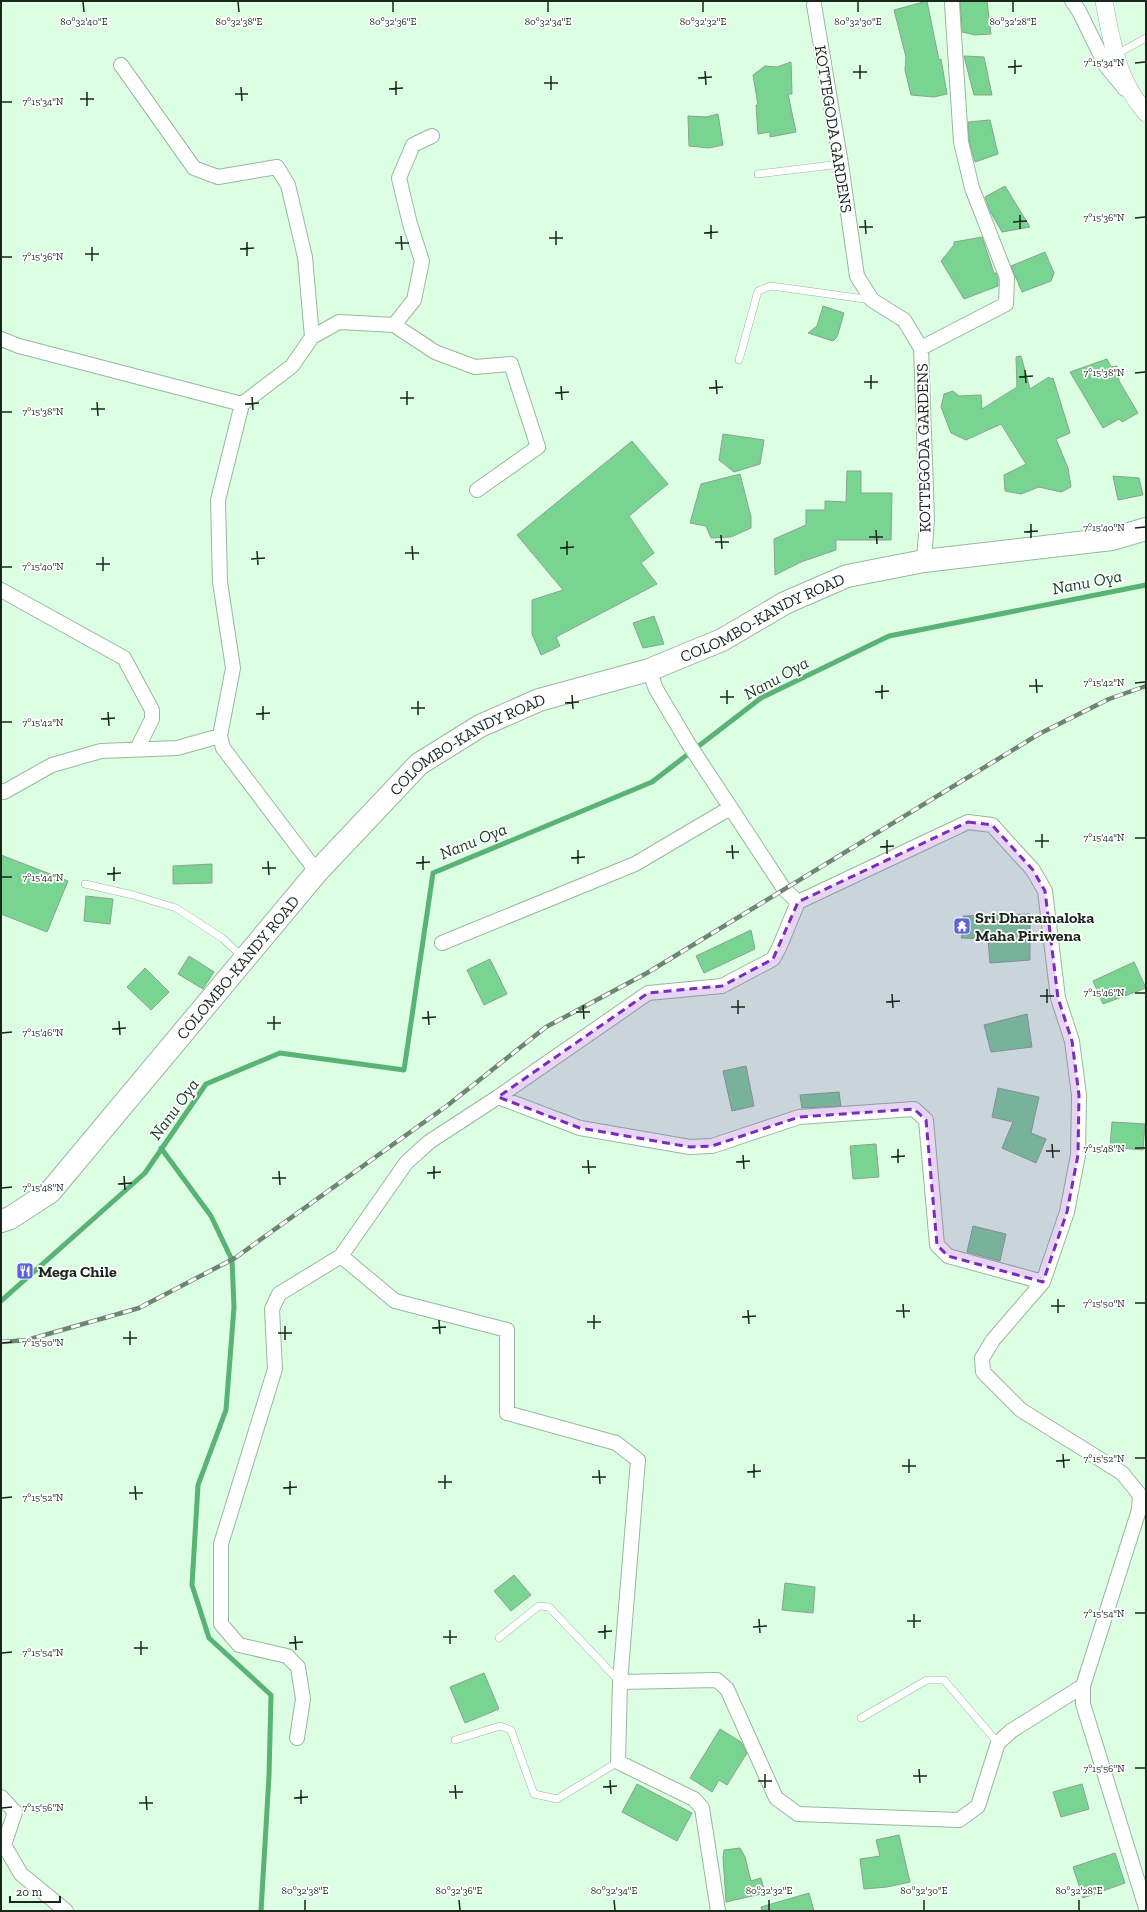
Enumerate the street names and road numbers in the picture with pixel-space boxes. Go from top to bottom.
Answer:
street label: KOTTEGODA GARDENS [811,44,856,214]
street label: KOTTEGODA GARDENS [913,363,934,533]
street label: COLOMBO-KANDY ROAD [677,569,848,666]
street label: COLOMBO-KANDY ROAD [386,690,547,799]
street label: COLOMBO-KANDY ROAD [173,892,303,1043]

